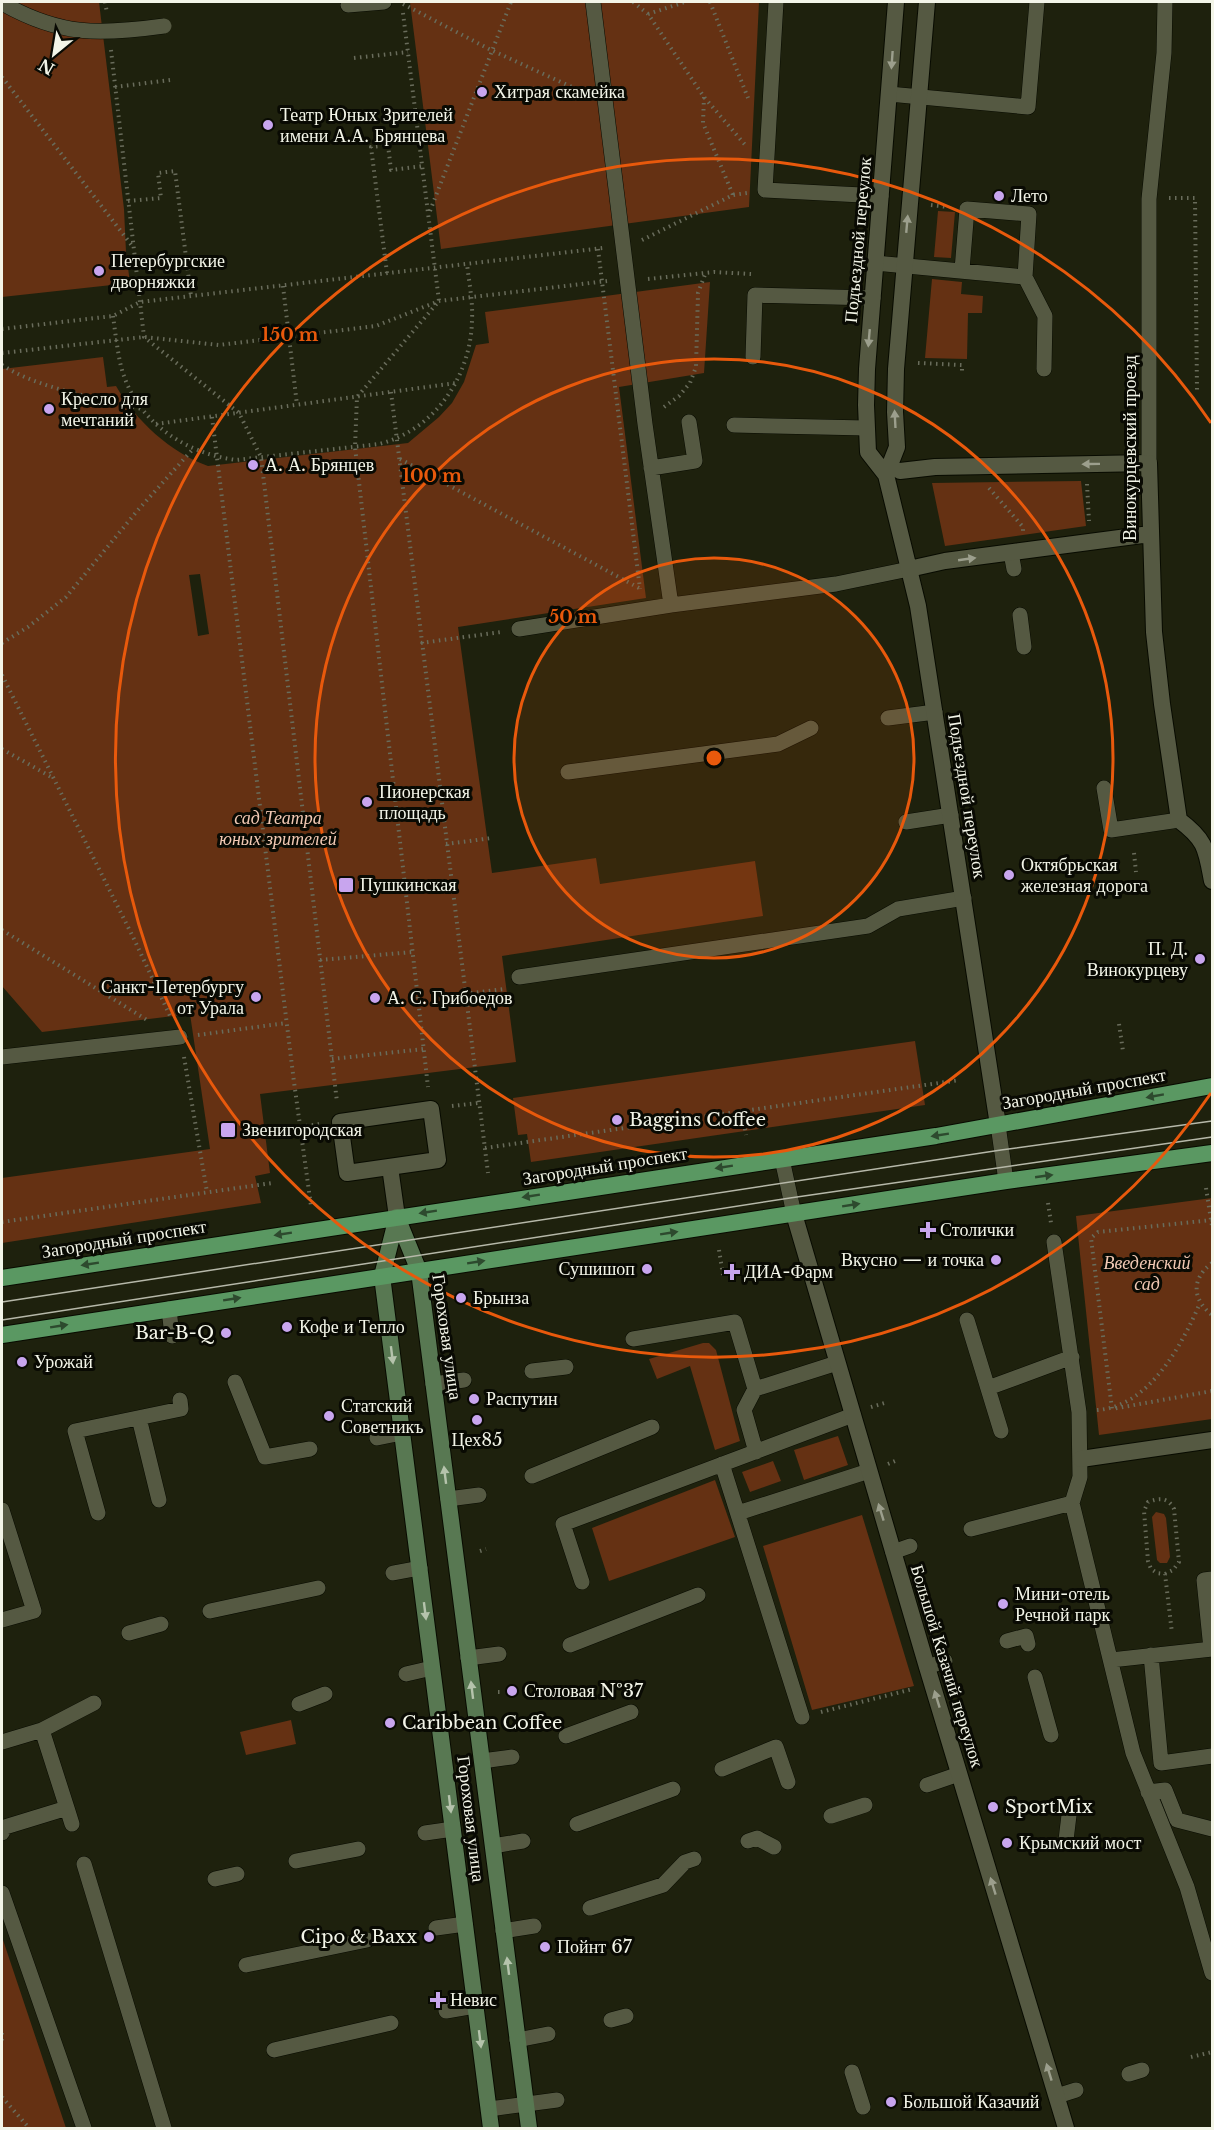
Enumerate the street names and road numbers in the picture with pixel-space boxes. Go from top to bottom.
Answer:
street label: Подъездной переулок [840,156,876,324]
street label: Винокурцевский проезд [1119,355,1141,541]
street label: Подъездной переулок [943,712,991,880]
street label: Загородный проспект [1000,1064,1168,1114]
street label: Загородный проспект [521,1142,689,1190]
street label: Загородный проспект [40,1215,208,1263]
street label: Гороховая улица [427,1273,467,1401]
street label: Большой Казачий переулок [906,1562,988,1770]
street label: Гороховая улица [452,1755,490,1883]

